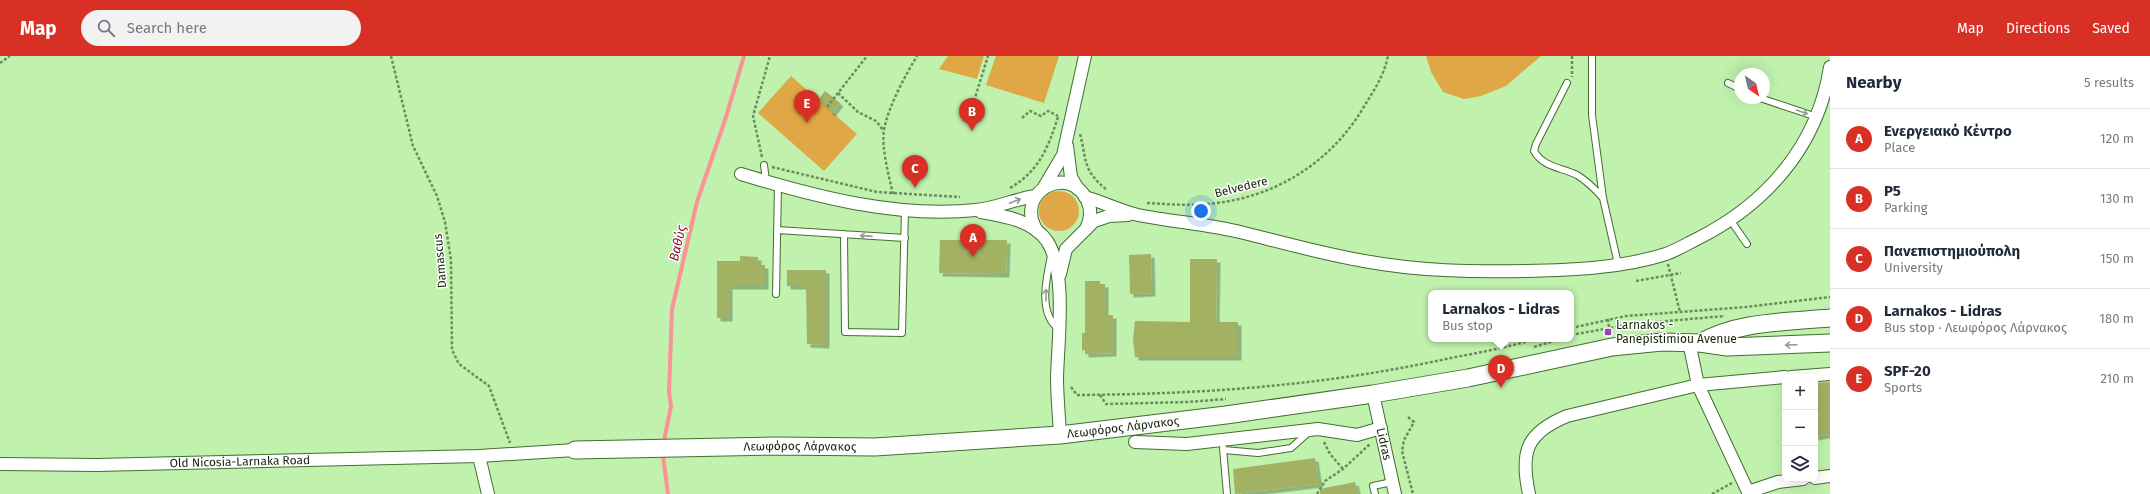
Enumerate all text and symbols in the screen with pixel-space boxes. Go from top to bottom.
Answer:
search box [81,10,361,46]
text: Map [20,17,57,40]
icon: search [95,17,117,39]
text: Search here [127,19,207,37]
text: Map [1957,20,1984,37]
text: Directions [2006,20,2070,37]
text: Saved [2092,20,2130,37]
north arrow [1734,68,1770,104]
text: Nearby [1846,72,1901,93]
text: 5 results [2084,75,2134,90]
pin: E [794,90,820,123]
pin: B [959,98,985,131]
one-way arrow [1795,109,1808,116]
text: Ενεργειακό Κέντρο [1884,122,2012,140]
text: A [1855,131,1863,146]
text: 120 m [2100,131,2134,146]
text: Place [1884,140,1915,155]
pin: C [902,155,928,188]
street label: Belvedere [1213,174,1269,200]
text: P5 [1884,182,1901,200]
text: B [1855,191,1863,206]
text: 130 m [2100,191,2134,206]
one-way arrow [1009,197,1021,205]
text: Parking [1884,200,1928,215]
your location [1191,201,1211,221]
water label: Βαθύς [666,223,689,262]
pin: A [960,224,986,257]
one-way arrow [860,232,873,239]
street label: Damascus [431,233,449,289]
text: Πανεπιστημιούπολη [1884,242,2020,260]
text: C [1855,251,1863,266]
text: 150 m [2100,251,2134,266]
text: University [1884,260,1943,275]
one-way arrow [1042,289,1050,302]
popup [1428,290,1574,342]
text: Larnakos - Lidras [1442,300,1560,318]
text: Larnakos - Lidras [1884,302,2002,320]
text: D [1855,311,1863,326]
text: 180 m [2099,311,2134,326]
text: Bus stop [1442,318,1493,333]
place label: Larnakos - Panepistimiou Avenue [1616,318,1737,346]
text: Bus stop · Λεωφόρος Λάρνακος [1884,320,2067,335]
marker: Larnakos - Panepistimiou Avenue [1603,327,1613,337]
one-way arrow [1785,341,1798,348]
pin: D [1488,355,1514,388]
text: SPF-20 [1884,362,1931,380]
text: E [1856,371,1862,386]
text: 210 m [2100,371,2134,386]
map controls [1782,374,1818,482]
button: + [1782,374,1818,410]
text: Sports [1884,380,1922,395]
button: − [1782,410,1818,446]
street label: Λεωφόρος Λάρνακος [1066,414,1180,441]
street label: Lidras [1374,426,1394,462]
street label: Λεωφόρος Λάρνακος [743,439,857,454]
button: layers [1782,446,1818,482]
street label: Old Nicosia-Larnaka Road [170,453,310,470]

